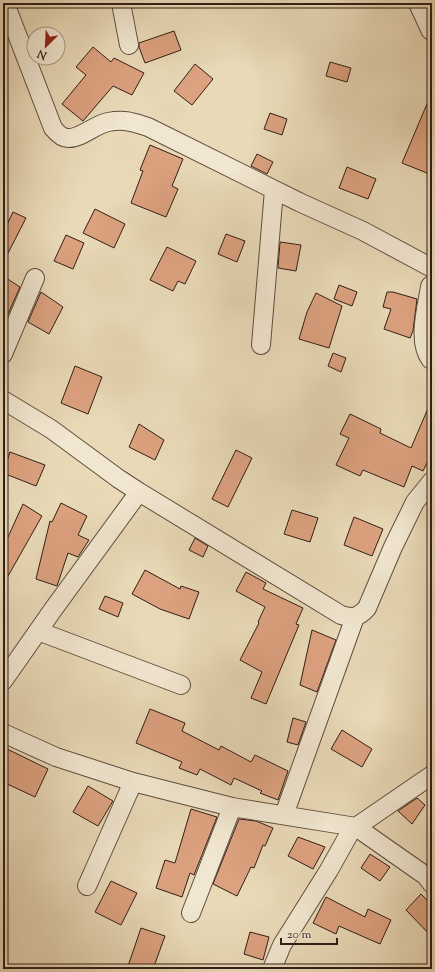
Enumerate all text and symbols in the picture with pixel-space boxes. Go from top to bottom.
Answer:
north arrow [26,26,66,66]
text: N [35,45,51,64]
scale bar [281,920,337,946]
text: 20 m [287,926,312,944]

